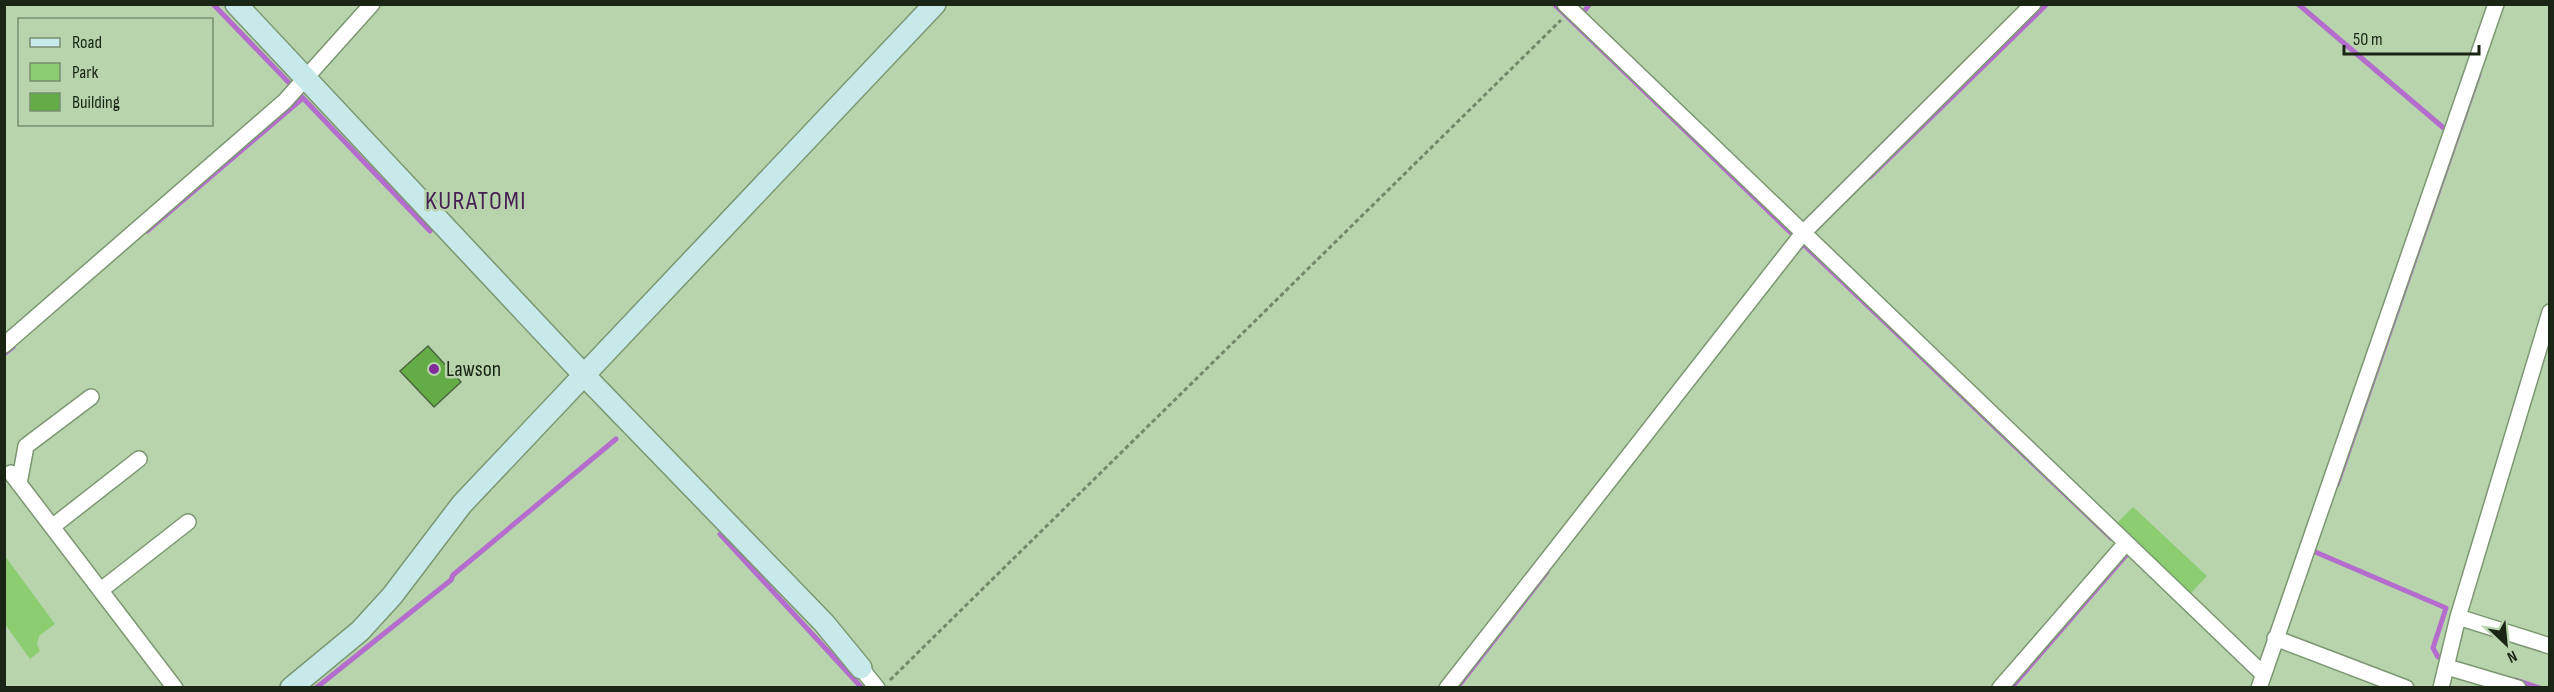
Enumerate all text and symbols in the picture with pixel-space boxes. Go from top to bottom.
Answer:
legend [18,18,213,126]
scale bar [2344,18,2479,56]
text: 50 m [2353,29,2383,50]
text: Road [72,32,102,53]
text: Park [72,62,98,83]
text: Building [72,92,120,113]
district label: KURATOMI [425,186,527,217]
place label: Lawson [446,356,501,383]
marker: Lawson [427,362,441,376]
north arrow [2476,614,2536,674]
text: N [2504,646,2520,667]

